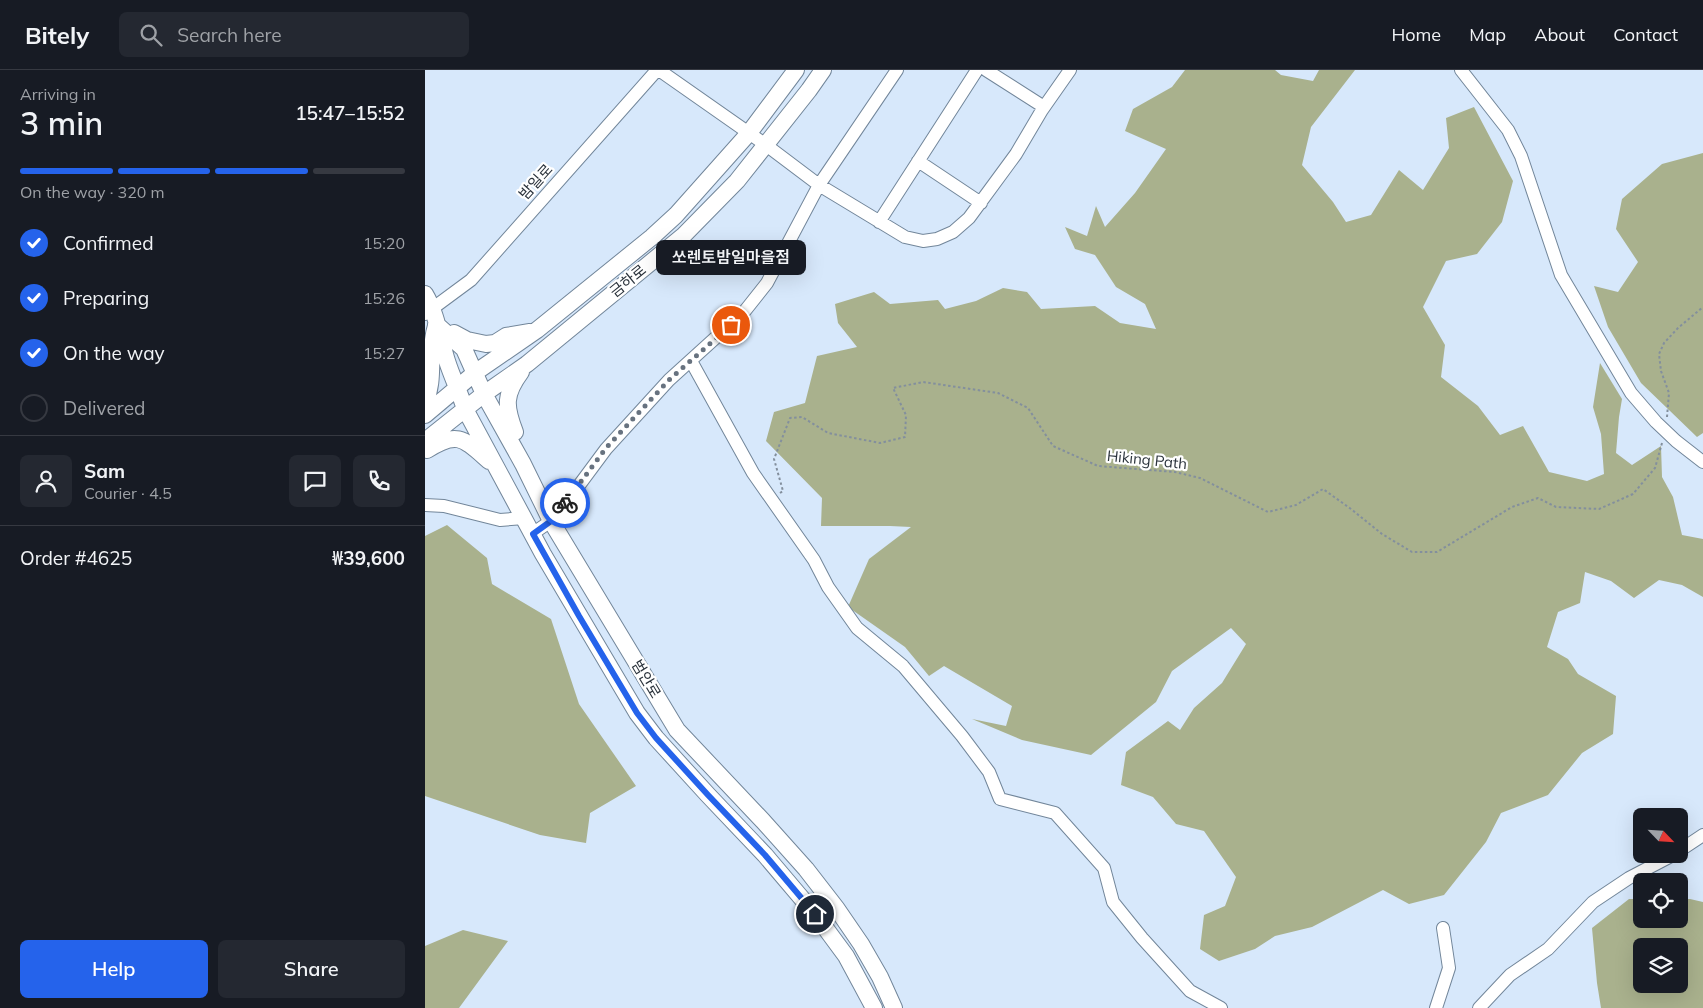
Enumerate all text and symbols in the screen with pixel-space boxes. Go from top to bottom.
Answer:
search box [119,12,469,57]
text: Bitely [25,20,89,50]
icon: search [137,21,165,49]
text: Search here [177,23,282,47]
text: Home [1391,23,1441,46]
text: Map [1469,23,1506,46]
text: About [1534,23,1585,46]
text: Contact [1613,23,1678,46]
text: Arriving in [20,84,96,104]
text: 15:47–15:52 [295,101,405,125]
text: 3 min [20,103,103,143]
street label: 밤일로 [515,160,557,203]
text: On the way · 320 m [20,182,165,202]
icon: check [20,229,48,257]
text: Confirmed [63,231,154,255]
text: 15:20 [363,233,405,253]
callout: 쏘렌토밤일마을점 [656,240,806,275]
text: 쏘렌토밤일마을점 [672,247,790,267]
street label: 금하로 [606,260,650,301]
icon: check [20,284,48,312]
text: Preparing [63,286,149,310]
text: 15:26 [363,288,405,308]
pin [710,304,752,346]
icon: bag [717,311,745,339]
icon: check [20,339,48,367]
text: On the way [63,341,165,365]
text: 15:27 [363,343,405,363]
text: Delivered [63,396,145,420]
street label: Hiking Path [1106,446,1188,473]
button: person [20,455,72,507]
button: chat [289,455,341,507]
button: phone [353,455,405,507]
text: Sam [84,459,125,483]
courier [540,478,590,528]
text: Courier · 4.5 [84,483,172,503]
icon: bike [551,489,579,517]
text: Order #4625 [20,546,132,570]
text: ₩39,600 [332,546,405,570]
street label: 범안로 [628,656,665,701]
north arrow [1633,808,1687,862]
map controls [1633,808,1688,993]
button: locate [1633,873,1688,928]
pin [794,893,836,935]
icon: home [801,900,829,928]
button: layers [1633,938,1688,993]
button: Help [20,940,208,998]
button: Share [218,940,405,998]

